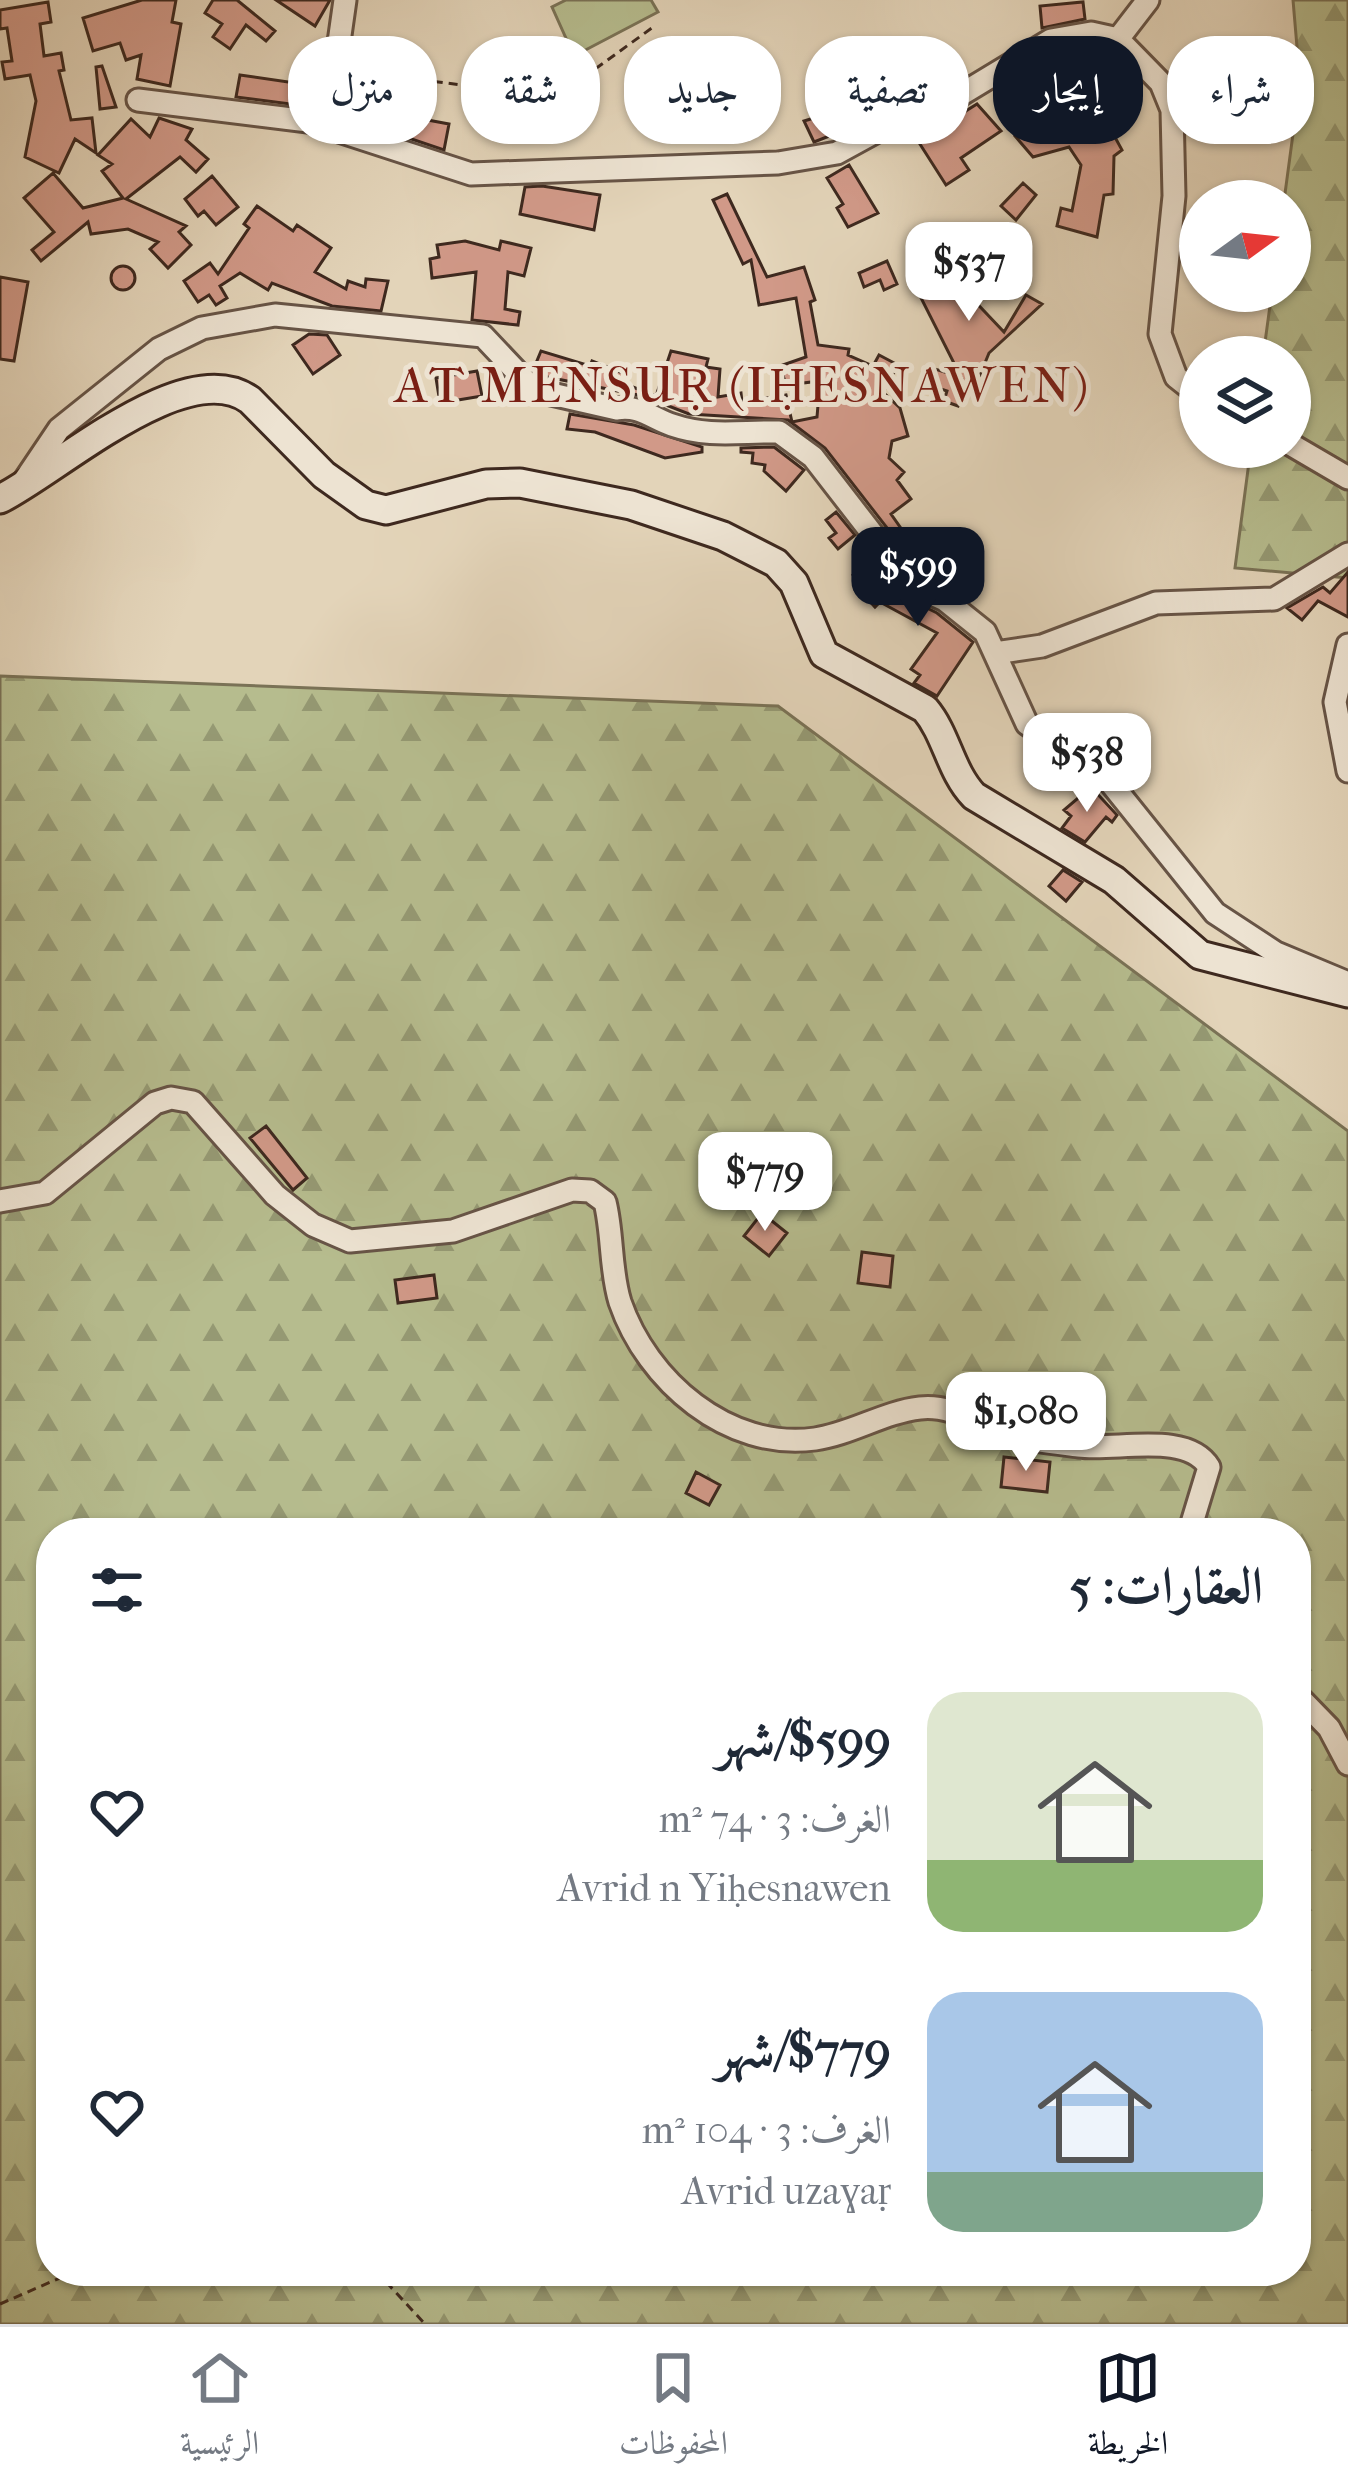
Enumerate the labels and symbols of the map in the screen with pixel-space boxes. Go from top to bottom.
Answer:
north arrow [1179,180,1311,312]
pin: $537 [898,222,1040,324]
district label: AT MENSUṚ (IḤESNAWEN) [393,355,1091,415]
pin: $599 [847,527,989,629]
pin: $538 [1016,713,1158,815]
pin: $779 [694,1132,836,1234]
pin: $1,080 [928,1372,1124,1474]

